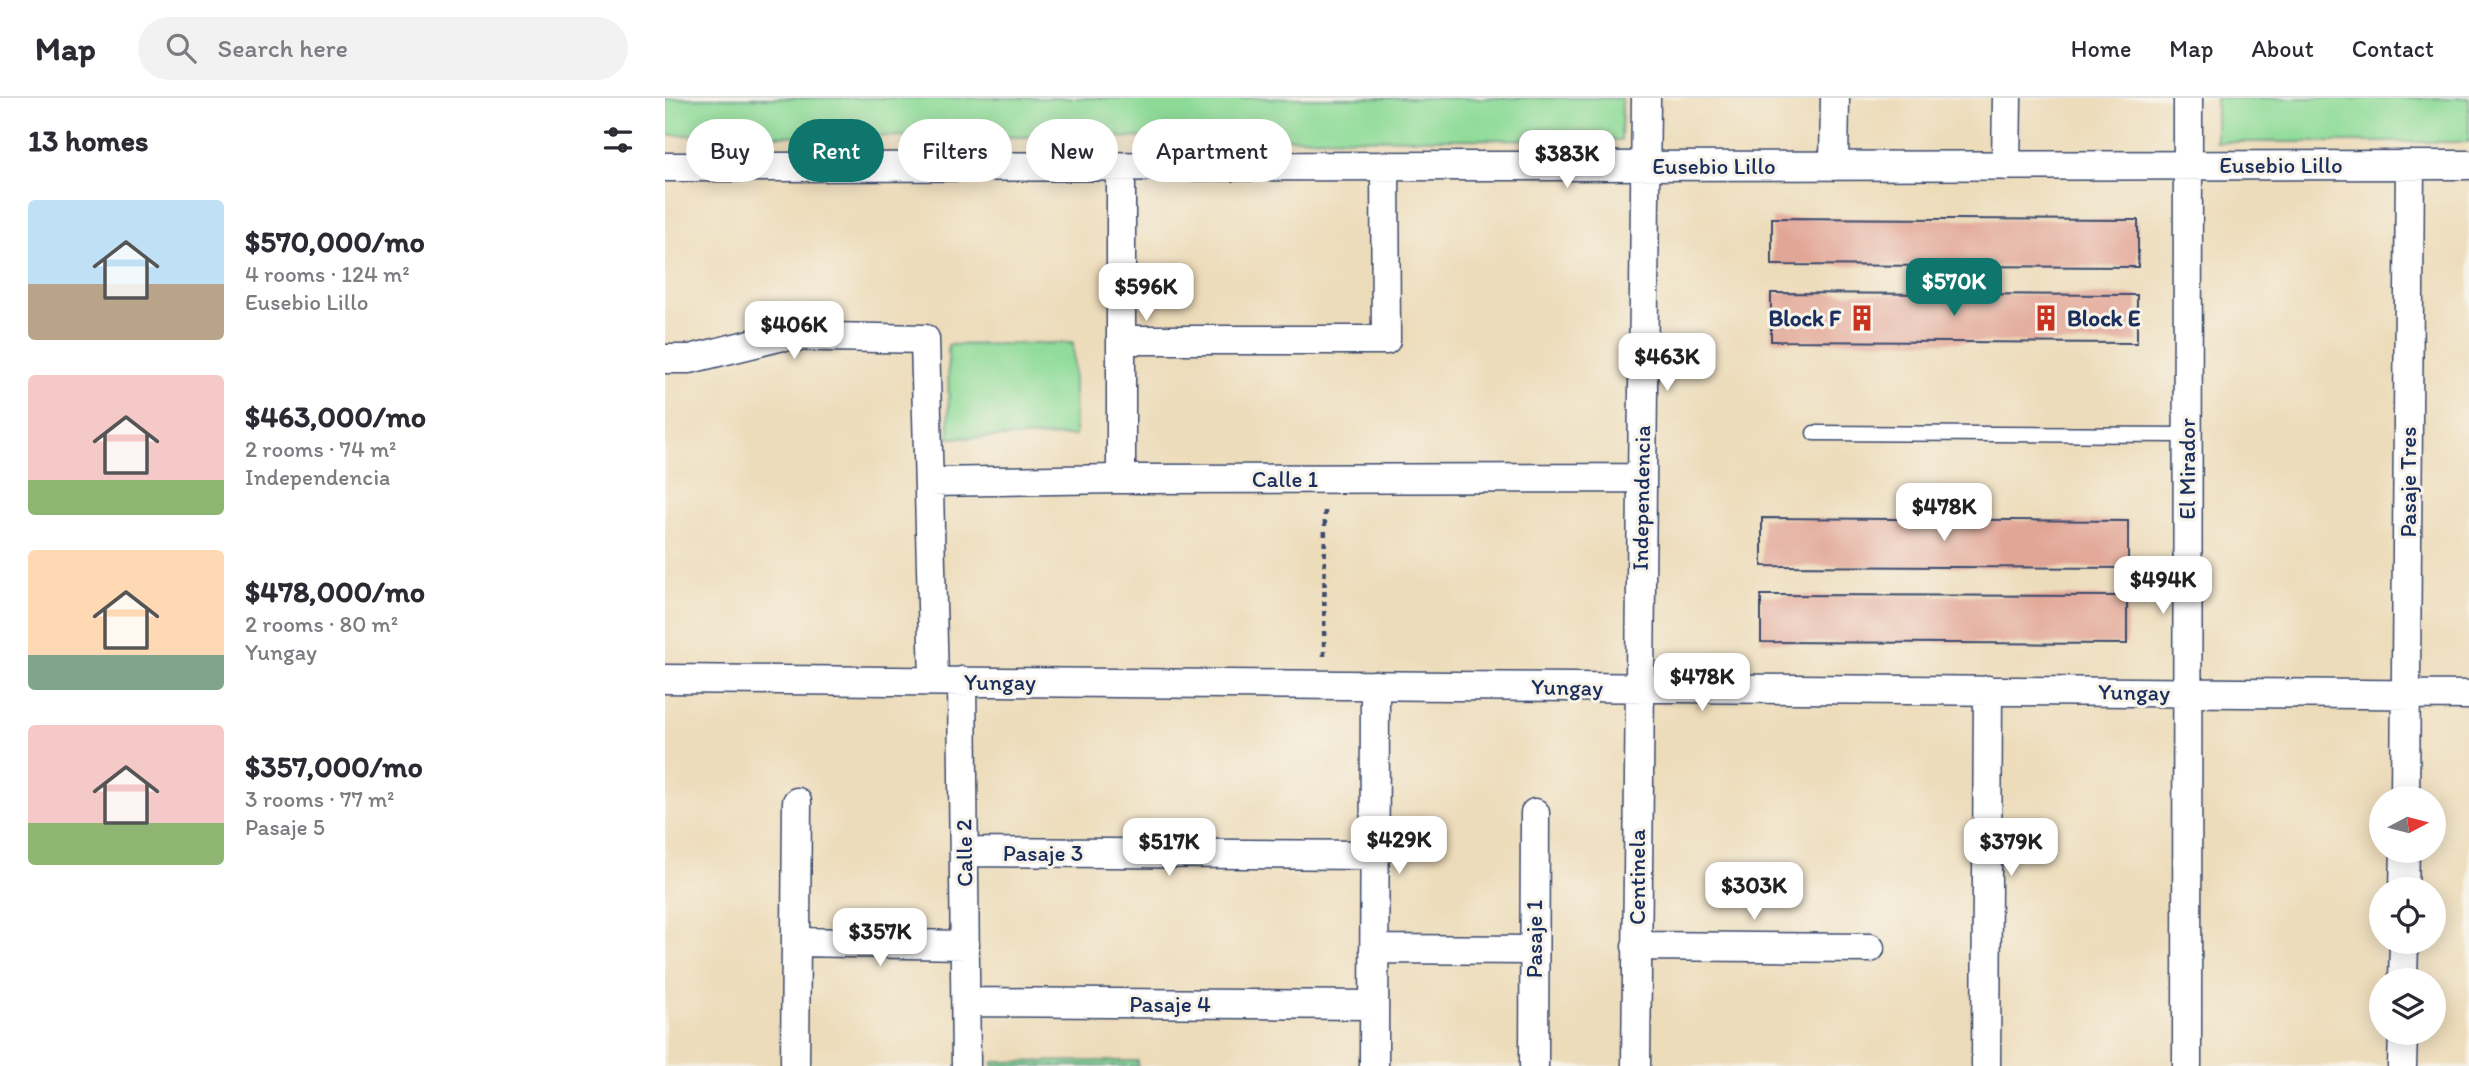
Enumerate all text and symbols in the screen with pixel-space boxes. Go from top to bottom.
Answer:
search box [138,17,628,80]
text: Map [35,29,96,68]
icon: search [162,29,200,67]
text: Search here [218,32,348,64]
text: Home [2071,34,2131,63]
text: Map [2169,34,2213,63]
text: About [2251,34,2314,63]
text: Contact [2352,34,2434,63]
chip: Buy [686,119,774,182]
chip: Rent [788,119,884,182]
chip: Filters [898,119,1012,182]
chip: New [1026,119,1118,182]
chip: Apartment [1132,119,1292,182]
icon: filters [599,121,637,159]
text: 13 homes [28,122,148,159]
pin: $383K [1518,130,1616,190]
text: $383K [1535,139,1599,167]
street label: Eusebio Lillo [2219,151,2343,179]
street label: Eusebio Lillo [1652,152,1776,180]
text: $570,000/mo [245,223,425,260]
icon: home [84,228,168,312]
pin: $570K [1905,258,2003,318]
text: 4 rooms · 124 m² [245,260,410,288]
pin: $596K [1097,264,1195,323]
text: $570K [1922,267,1986,295]
text: $596K [1115,272,1177,300]
text: Eusebio Lillo [245,288,368,316]
pin: $406K [745,302,843,361]
building icon: Block F [1847,303,1877,333]
building icon: Block E [2031,303,2061,333]
place label: Block F [1768,304,1842,332]
place label: Block E [2067,304,2141,332]
text: $406K [761,310,827,338]
pin: $463K [1618,334,1716,393]
text: $463K [1635,342,1699,370]
text: $463,000/mo [245,398,426,435]
icon: home [84,403,168,487]
street label: El Mirador [2173,418,2201,520]
street label: Independencia [1626,425,1656,571]
street label: Pasaje Tres [2394,426,2422,538]
text: 2 rooms · 74 m² [245,435,397,463]
text: Independencia [245,463,390,491]
street label: Calle 1 [1252,465,1319,493]
pin: $478K [1895,484,1993,543]
text: $478K [1912,492,1976,520]
pin: $494K [2114,556,2212,616]
text: $494K [2130,565,2196,593]
text: $478,000/mo [245,573,425,610]
icon: home [84,578,168,662]
text: 2 rooms · 80 m² [245,610,398,638]
text: Yungay [245,638,317,666]
pin: $478K [1653,654,1751,713]
text: $478K [1670,662,1734,690]
street label: Yungay [964,668,1036,696]
street label: Yungay [1531,672,1603,702]
street label: Yungay [2098,677,2170,707]
text: $357,000/mo [245,748,423,785]
icon: home [84,753,168,837]
text: 3 rooms · 77 m² [245,785,395,813]
north arrow [2369,786,2447,863]
map controls [2369,786,2446,1045]
text: Pasaje 5 [245,813,325,841]
pin: $429K [1350,816,1448,876]
pin: $517K [1120,818,1218,878]
pin: $379K [1962,818,2060,878]
street label: Calle 2 [949,819,979,887]
text: $429K [1367,825,1431,853]
text: $517K [1139,827,1199,855]
text: $379K [1980,827,2042,855]
street label: Centinela [1623,829,1651,925]
street label: Pasaje 3 [1003,839,1083,867]
pin: $303K [1705,862,1803,922]
text: $303K [1721,871,1787,899]
button: locate [2369,877,2446,954]
street label: Pasaje 1 [1520,899,1548,978]
pin: $357K [831,908,929,968]
text: $357K [849,917,911,945]
button: layers [2369,968,2446,1045]
street label: Pasaje 4 [1129,990,1211,1018]

